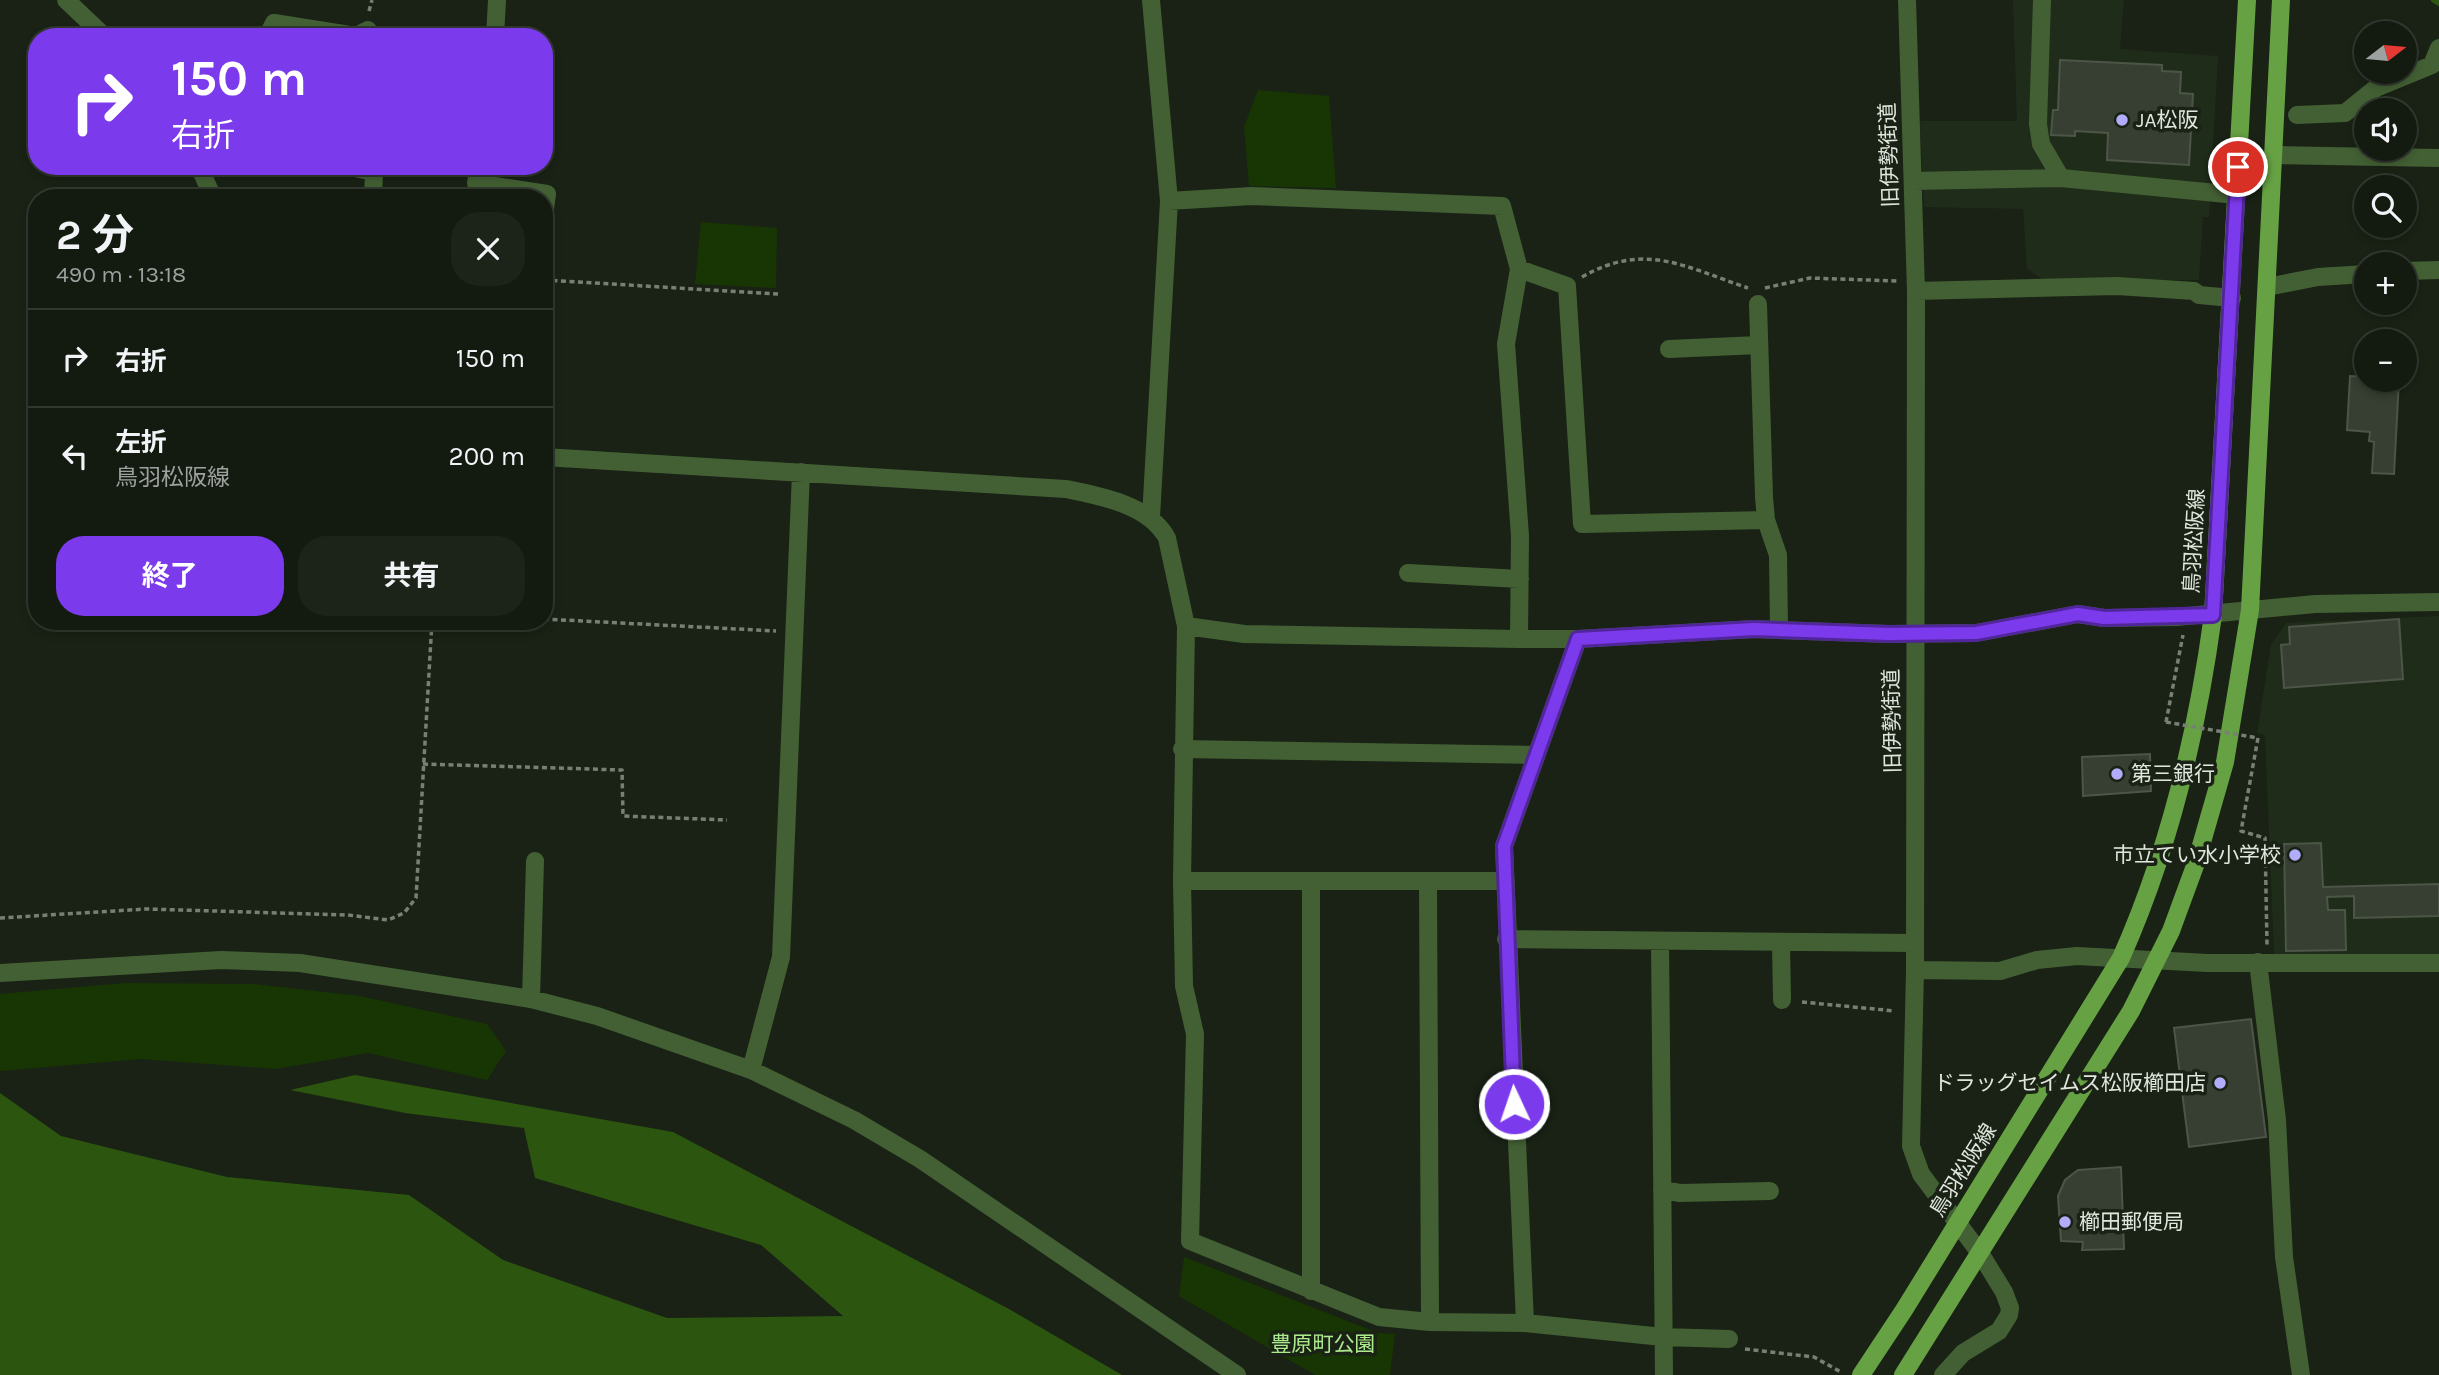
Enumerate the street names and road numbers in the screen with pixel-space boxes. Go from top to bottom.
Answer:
street label: 旧伊勢街道 [1875,102,1903,208]
street label: 鳥羽松阪線 [2179,488,2209,594]
street label: 旧伊勢街道 [1879,668,1905,774]
street label: 鳥羽松阪線 [1925,1119,2001,1221]

